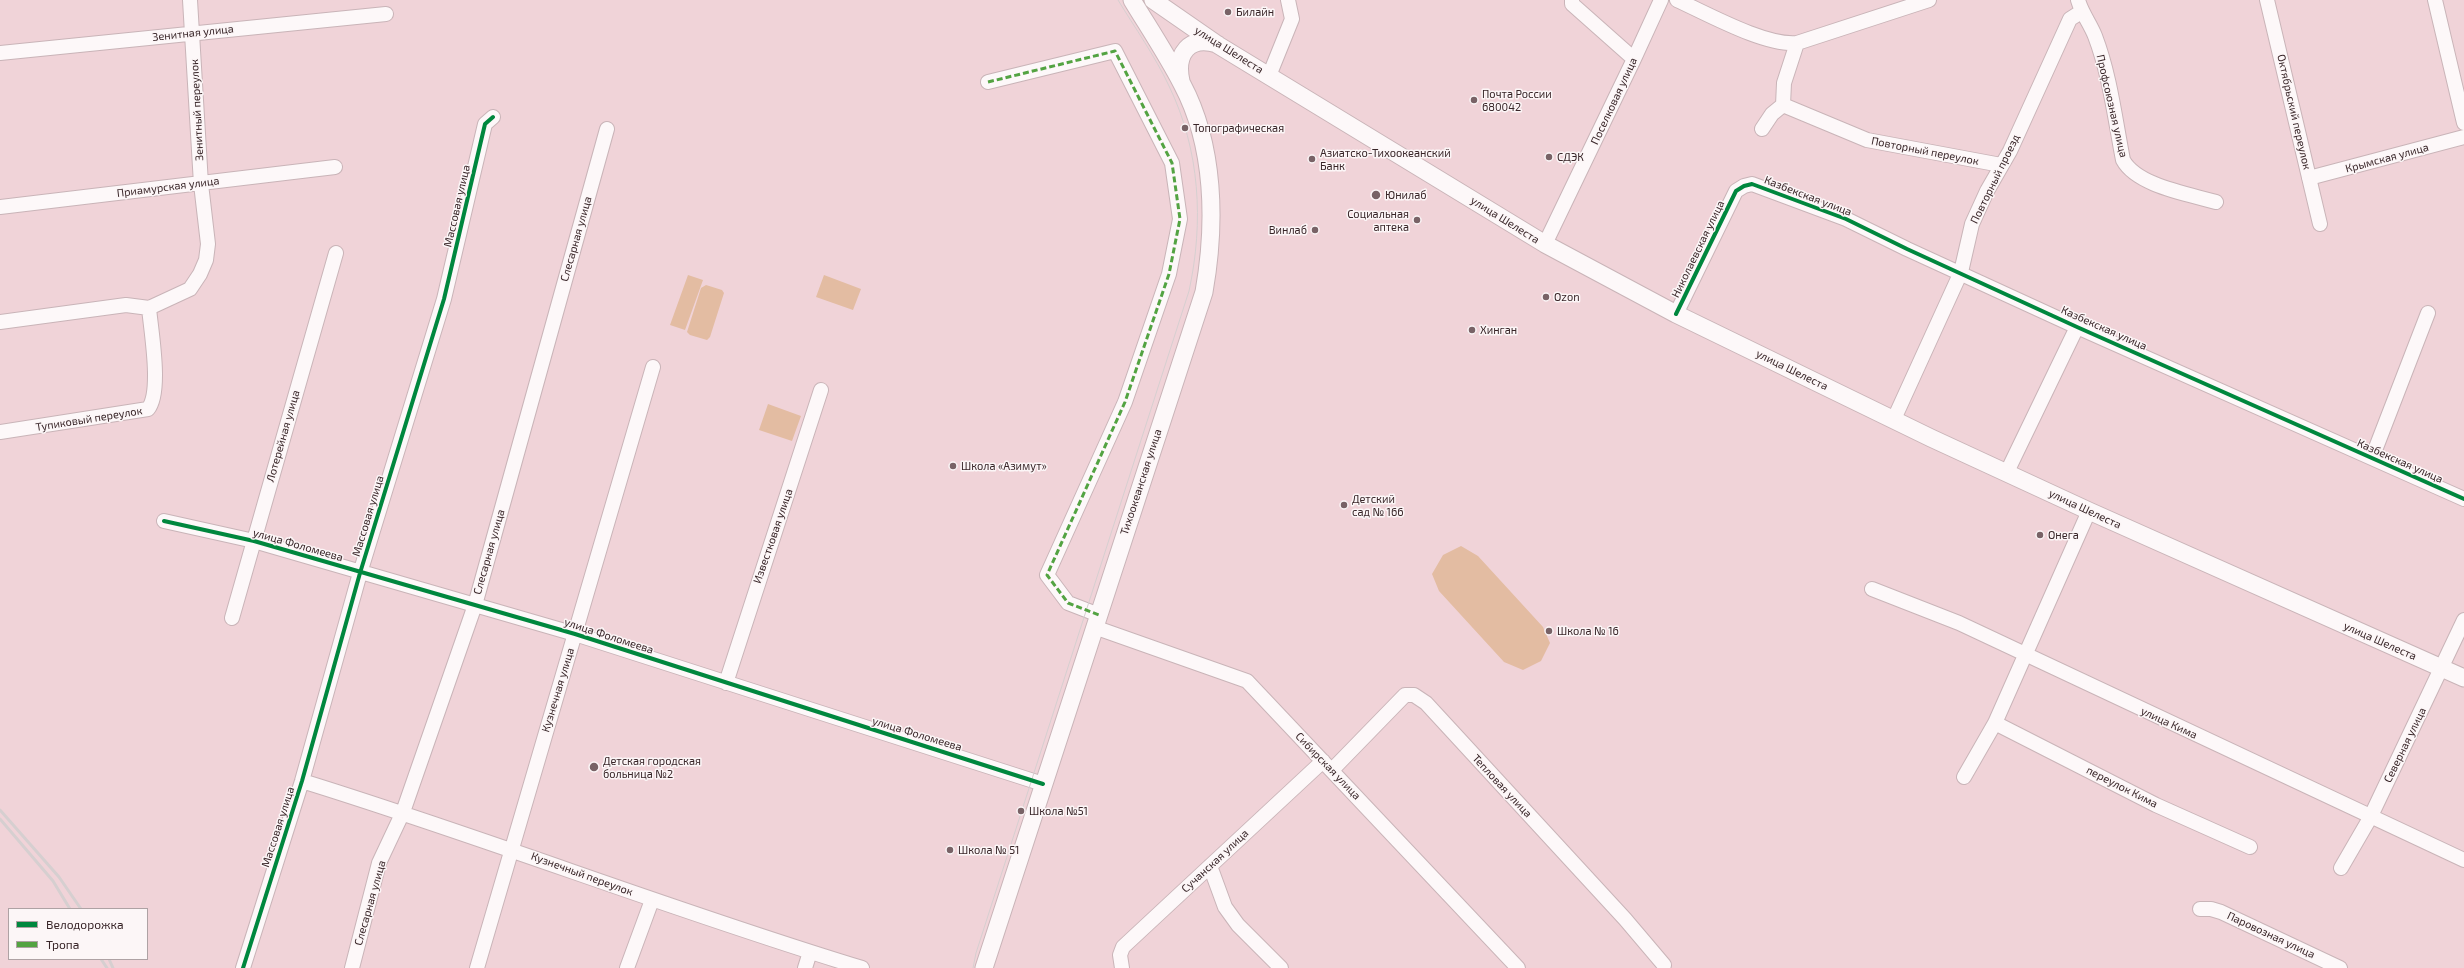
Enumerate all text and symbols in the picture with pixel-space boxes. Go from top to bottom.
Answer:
place label: Билайн [1236,5,1274,19]
marker: Билайн [1223,7,1233,17]
street label: Зенитная улица [152,22,234,44]
street label: улица Шелеста [1192,24,1266,76]
street label: Профсоюзная улица [2094,53,2130,159]
street label: Октябрьский переулок [2274,53,2314,171]
street label: Поселковая улица [1588,55,1640,147]
street label: Зенитный переулок [188,59,206,161]
place label: Почта России 680042 [1482,87,1552,113]
marker: Почта России 680042 [1469,95,1479,105]
place label: Топографическая [1193,121,1284,135]
marker: Топографическая [1180,123,1190,133]
street label: Повторный проезд [1968,132,2022,226]
street label: Повторный переулок [1870,134,1980,168]
street label: Крымская улица [2344,141,2430,175]
place label: Азиатско-Тихоокеанский Банк [1320,146,1451,172]
place label: СДЭК [1557,150,1584,164]
marker: СДЭК [1544,152,1554,162]
marker: Азиатско-Тихоокеанский Банк [1307,154,1317,164]
street label: Массовая улица [441,164,473,248]
street label: Казбекская улица [1762,173,1854,219]
street label: Приамурская улица [116,174,220,200]
place label: Юнилаб [1385,188,1427,202]
marker: Юнилаб [1370,189,1382,201]
street label: улица Шелеста [1468,194,1542,246]
street label: Слесарная улица [558,195,594,283]
street label: Николаевская улица [1669,198,1727,300]
place label: Социальная аптека [1347,207,1409,233]
marker: Социальная аптека [1412,215,1422,225]
place label: Винлаб [1269,223,1307,237]
marker: Винлаб [1310,225,1320,235]
place label: Ozon [1554,290,1580,304]
marker: Ozon [1541,292,1551,302]
street label: Казбекская улица [2059,303,2149,353]
place label: Хинган [1480,323,1517,337]
marker: Хинган [1467,325,1477,335]
street label: улица Шелеста [1754,347,1830,393]
street label: Лотерейная улица [264,389,302,483]
street label: Тупиковый переулок [35,404,143,434]
street label: Тихоокеанская улица [1118,427,1164,537]
street label: Казбекская улица [2355,436,2445,486]
place label: Школа «Азимут» [961,459,1047,473]
marker: Школа «Азимут» [948,461,958,471]
street label: Массовая улица [349,474,387,558]
street label: улица Шелеста [2047,486,2123,532]
street label: Известковая улица [751,487,795,585]
place label: Детский сад № 166 [1352,492,1404,518]
marker: Детский сад № 166 [1339,500,1349,510]
street label: Слесарная улица [471,508,507,596]
street label: улица Фоломеева [251,526,345,564]
place label: Онега [2048,528,2079,542]
marker: Онега [2035,530,2045,540]
street label: улица Фоломеева [563,615,655,657]
street label: улица Шелеста [2342,619,2418,663]
place label: Школа № 16 [1557,624,1619,638]
marker: Школа № 16 [1544,626,1554,636]
street label: Кузнечная улица [539,646,577,734]
street label: улица Кима [2139,704,2199,742]
street label: Северная улица [2381,705,2429,785]
street label: улица Фоломеева [871,714,963,754]
street label: Сибирская улица [1293,730,1363,802]
street label: Тепловая улица [1469,752,1535,820]
place label: Детская городская больница №2 [603,754,701,780]
marker: Детская городская больница №2 [588,761,600,773]
street label: переулок Кима [2084,763,2160,811]
street label: Массовая улица [259,785,297,869]
place label: Школа №51 [1029,804,1088,818]
marker: Школа №51 [1016,806,1026,816]
street label: Сучанская улица [1179,827,1251,895]
place label: Школа № 51 [958,843,1019,857]
marker: Школа № 51 [945,845,955,855]
street label: Кузнечный переулок [529,849,635,899]
street label: Слесарная улица [352,859,388,947]
legend [8,908,148,960]
street label: Паровозная улица [2225,909,2317,961]
text: Велодорожка [46,917,124,931]
text: Тропа [46,937,79,951]

